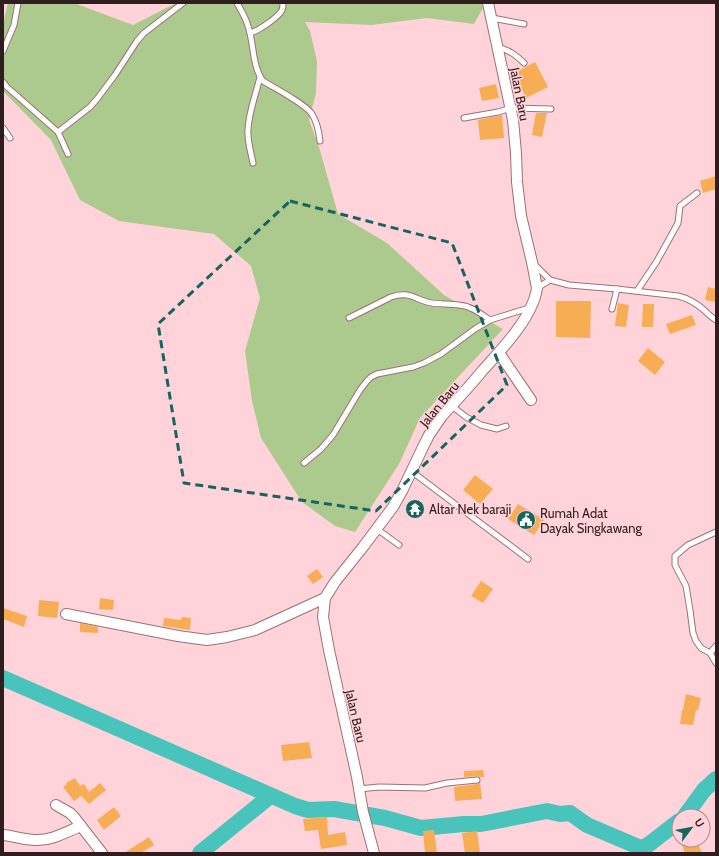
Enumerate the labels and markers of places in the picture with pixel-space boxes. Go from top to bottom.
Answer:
temple icon: Altar Nek baraji [404,498,426,520]
place label: Altar Nek baraji [429,501,511,518]
place label: Rumah Adat Dayak Singkawang [540,505,643,536]
public building icon: Rumah Adat Dayak Singkawang [515,509,537,531]

